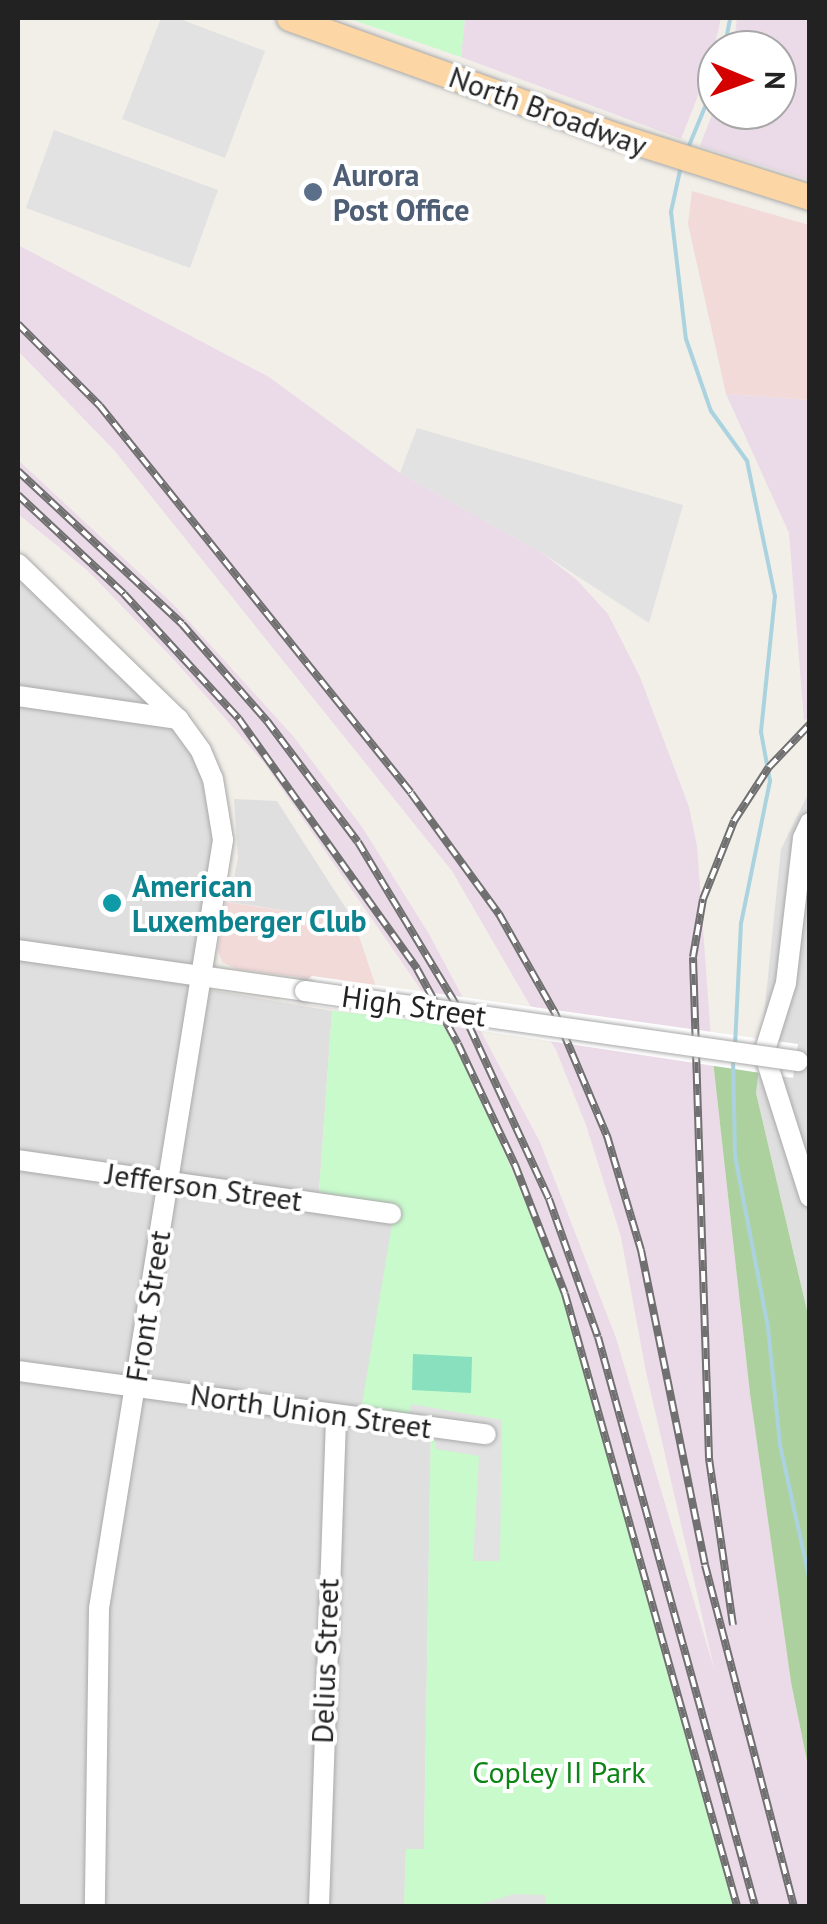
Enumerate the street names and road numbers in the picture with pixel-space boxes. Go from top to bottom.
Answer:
street label: North Broadway [444,59,652,163]
street label: High Street [340,978,488,1034]
street label: Jefferson Street [103,1155,305,1219]
street label: Front Street [118,1228,178,1384]
street label: North Union Street [188,1376,434,1446]
street label: Delius Street [304,1578,346,1744]

